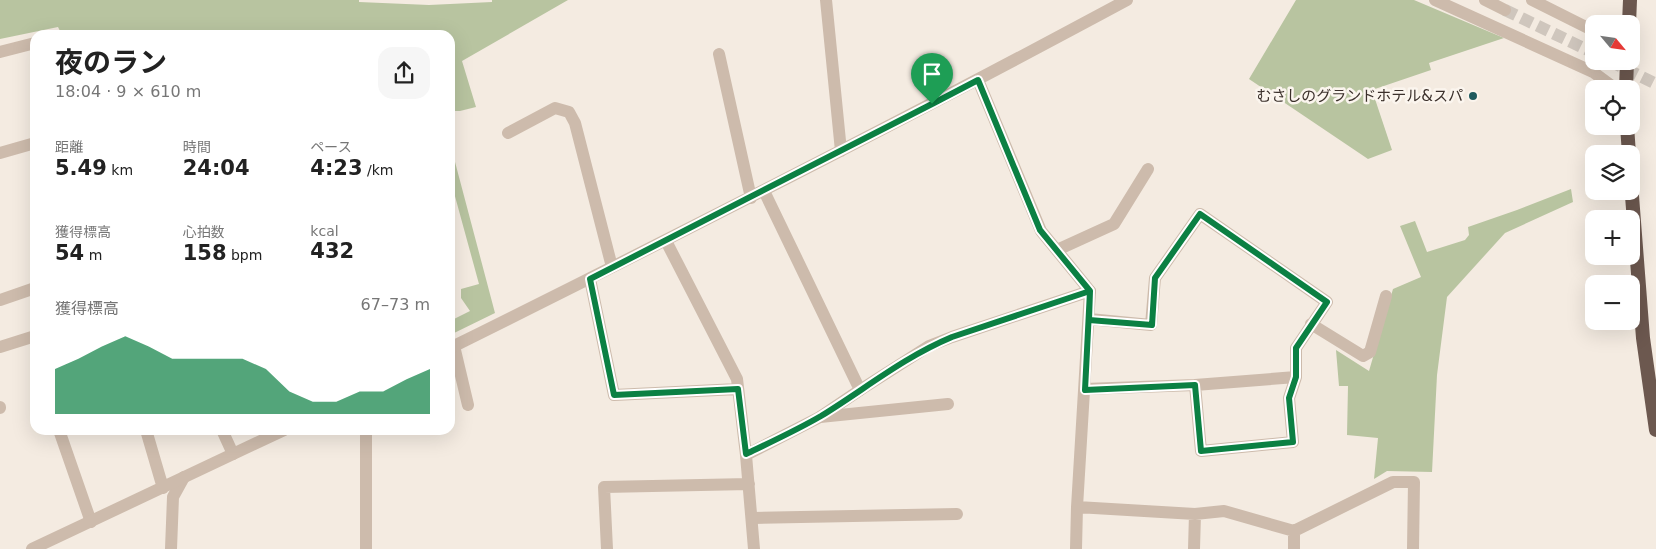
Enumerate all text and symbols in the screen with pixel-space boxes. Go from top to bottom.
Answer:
north arrow [1585,15,1640,70]
map controls [1585,15,1640,330]
text: 夜のラン [55,46,167,79]
button: share [378,47,430,99]
pin [911,53,953,104]
icon: arrive [918,60,946,88]
button: locate [1585,80,1640,135]
text: 18:04 · 9 × 610 m [55,82,201,101]
place label: むさしのグランドホテル&スパ [1256,87,1463,105]
marker: むさしのグランドホテル&スパ [1467,90,1479,102]
text: 距離 [55,139,83,155]
text: 時間 [183,139,211,155]
text: ペース [310,139,352,155]
button: layers [1585,145,1640,200]
text: 5.49 [55,156,107,180]
text: 24:04 [183,156,250,180]
text: 4:23 [310,156,363,180]
text: km [107,162,133,178]
text: /km [363,162,393,178]
button: + [1585,210,1640,265]
text: kcal [310,223,339,239]
text: 獲得標高 [55,224,111,240]
text: 心拍数 [183,224,225,240]
text: 432 [310,239,354,263]
text: 54 [55,241,84,265]
text: 158 [183,241,227,265]
text: m [84,247,102,263]
text: bpm [227,247,262,263]
button: − [1585,275,1640,330]
text: 67–73 m [361,295,430,314]
text: 獲得標高 [55,299,119,318]

